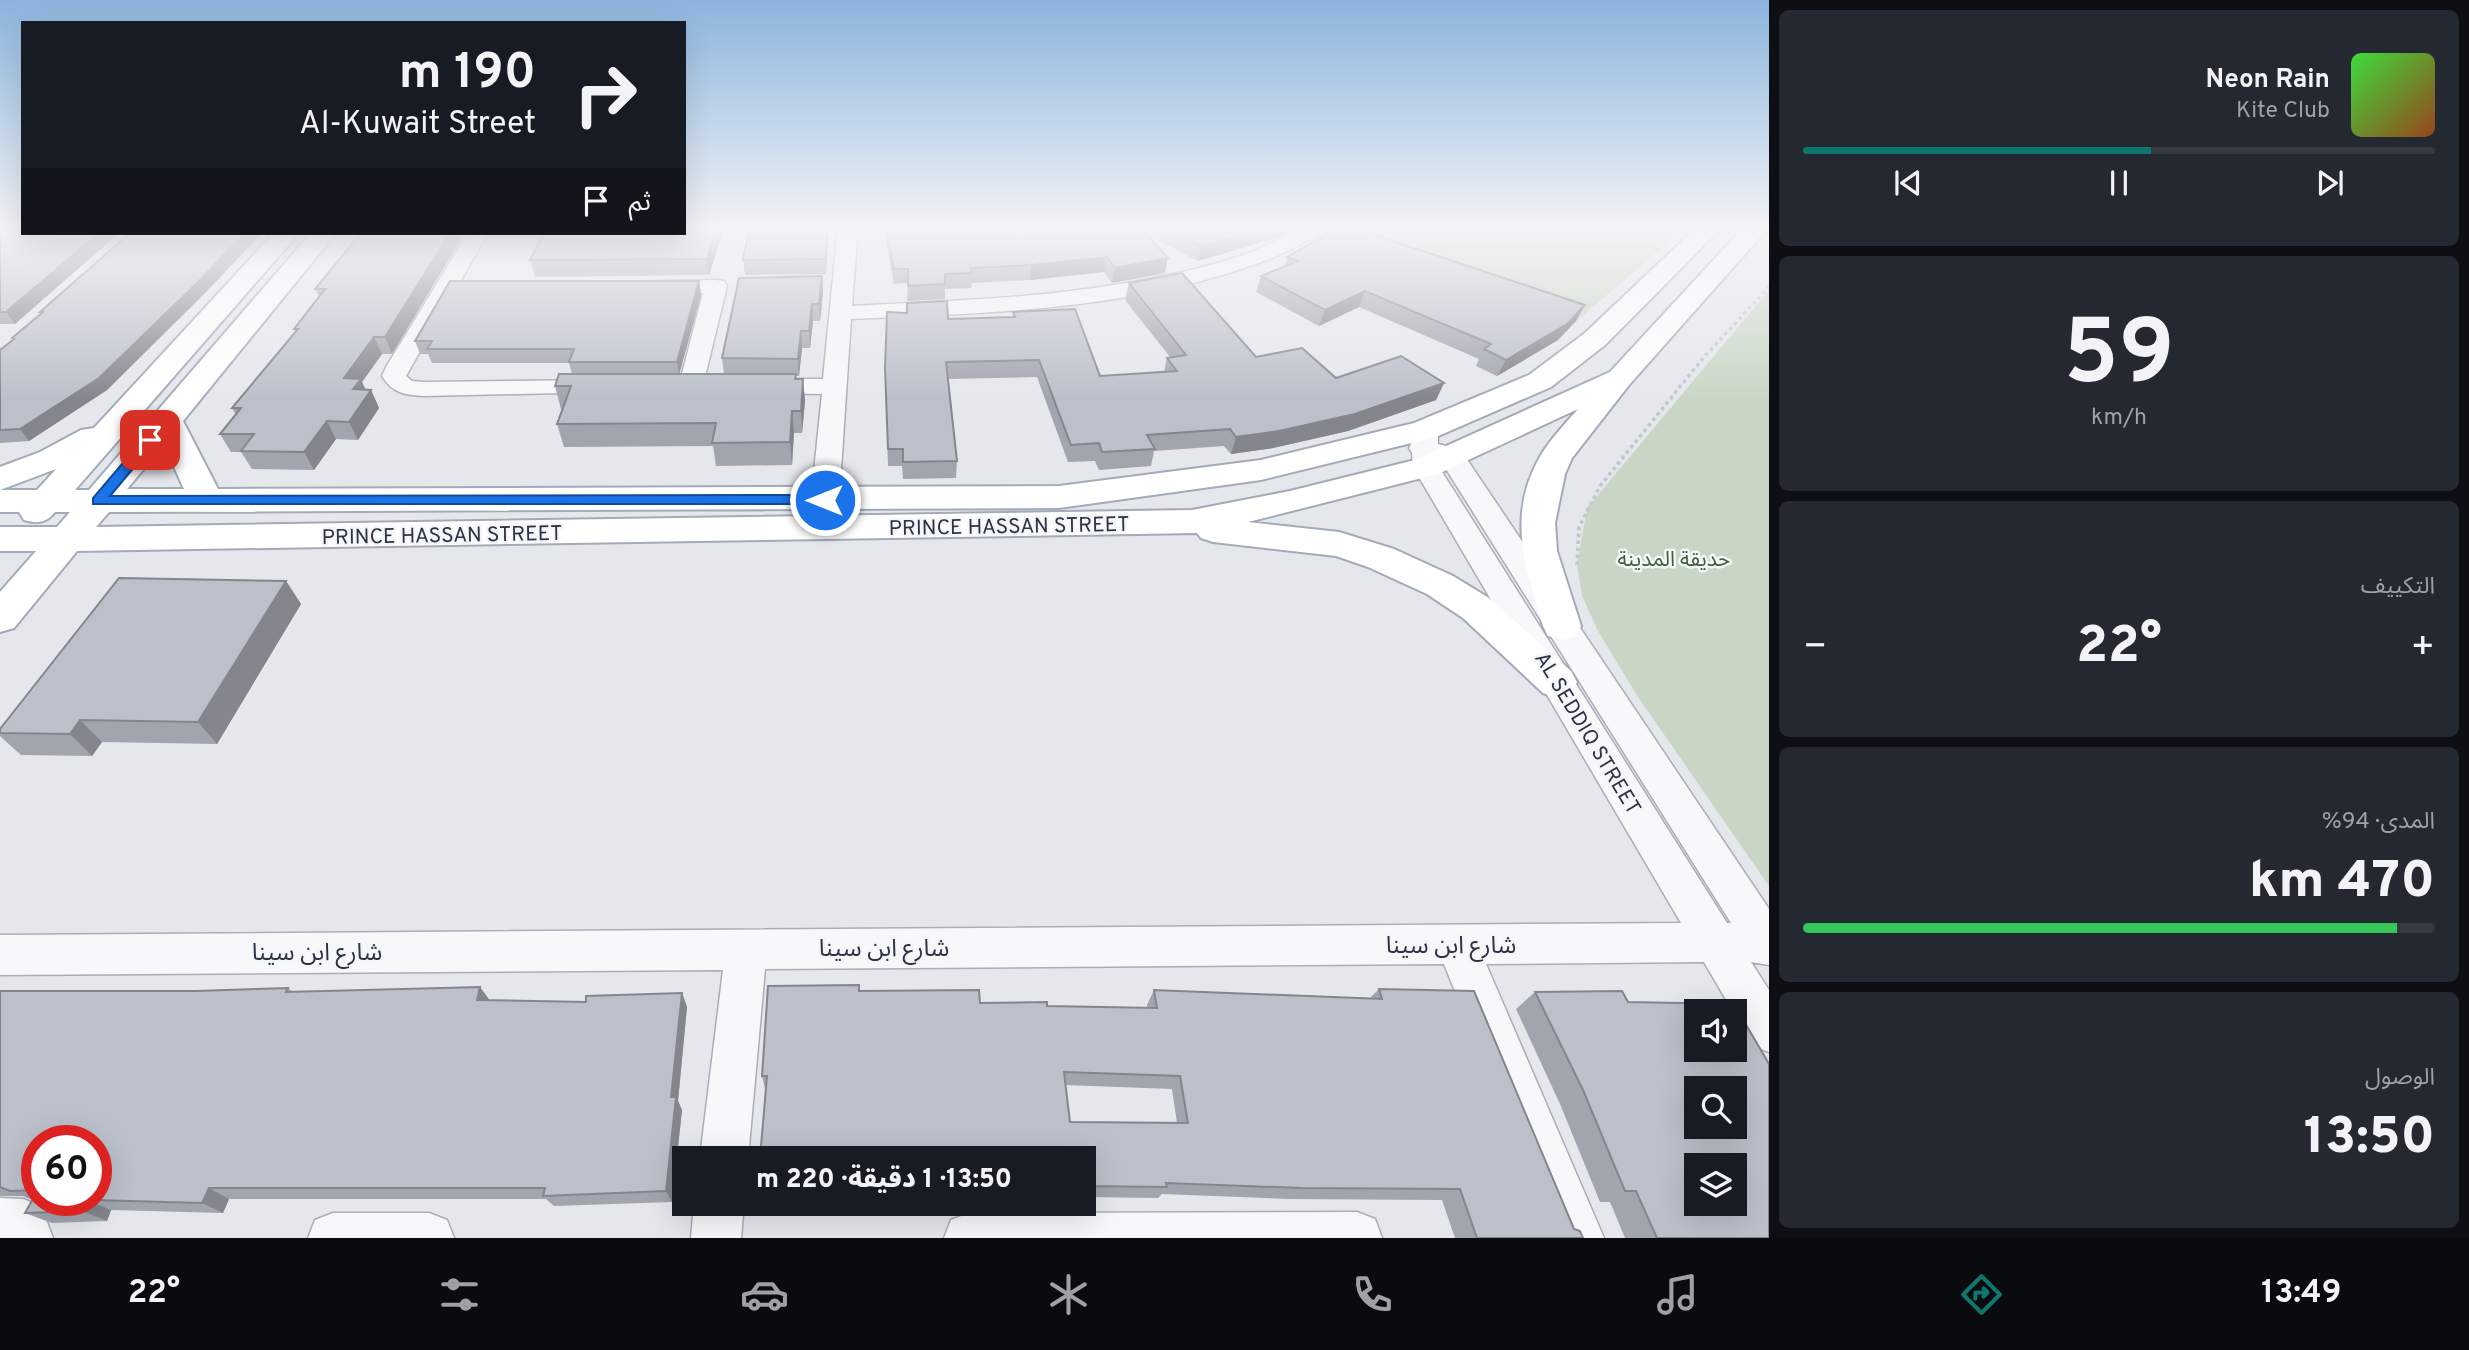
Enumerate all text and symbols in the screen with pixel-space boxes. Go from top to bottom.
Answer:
text: 190 m [399,44,536,106]
icon: right [560,49,651,140]
text: Neon Rain [2205,64,2330,97]
text: Kite Club [2236,97,2330,126]
text: Al-Kuwait Street [299,105,536,145]
icon: previous [1889,164,1927,202]
icon: pause [2100,164,2138,202]
icon: next [2311,164,2349,202]
icon: arrive [577,182,615,220]
text: ثم [629,187,651,220]
text: 59 [2063,301,2175,416]
text: km/h [2091,404,2147,433]
pin [120,410,180,470]
icon: arrive [131,421,169,459]
position arrow [788,463,862,537]
street label: PRINCE HASSAN STREET [888,512,1130,543]
street label: PRINCE HASSAN STREET [321,521,563,552]
park label: حديقة المدينة [1618,547,1730,574]
text: التكييف [2361,573,2435,602]
text: 22° [2076,615,2162,681]
text: − [1803,624,1828,673]
text: + [2410,624,2435,673]
street label: AL SEDDIQ STREET [1527,647,1646,820]
text: المدى · 94% [2322,808,2435,837]
text: 470 km [2249,850,2435,916]
street label: شارع ابن سينا [1386,932,1516,962]
street label: شارع ابن سينا [819,935,949,965]
street label: شارع ابن سينا [252,939,382,969]
map controls [1684,999,1747,1216]
button: sound [1684,999,1747,1062]
text: الوصول [2365,1064,2435,1093]
button: search [1684,1076,1747,1139]
text: 13:50 [2304,1106,2435,1172]
speed limit sign: 60 [21,1125,112,1216]
button: layers [1684,1153,1747,1216]
text: 13:50 · 1 دقيقة · 220 m [756,1164,1012,1197]
icon: filters [435,1270,484,1319]
icon: car [740,1270,789,1319]
icon: climate [1044,1270,1093,1319]
icon: phone [1348,1270,1397,1319]
icon: music [1653,1270,1702,1319]
icon: directions [1957,1270,2006,1319]
text: 22° [128,1274,180,1314]
text: 13:49 [2261,1274,2341,1314]

